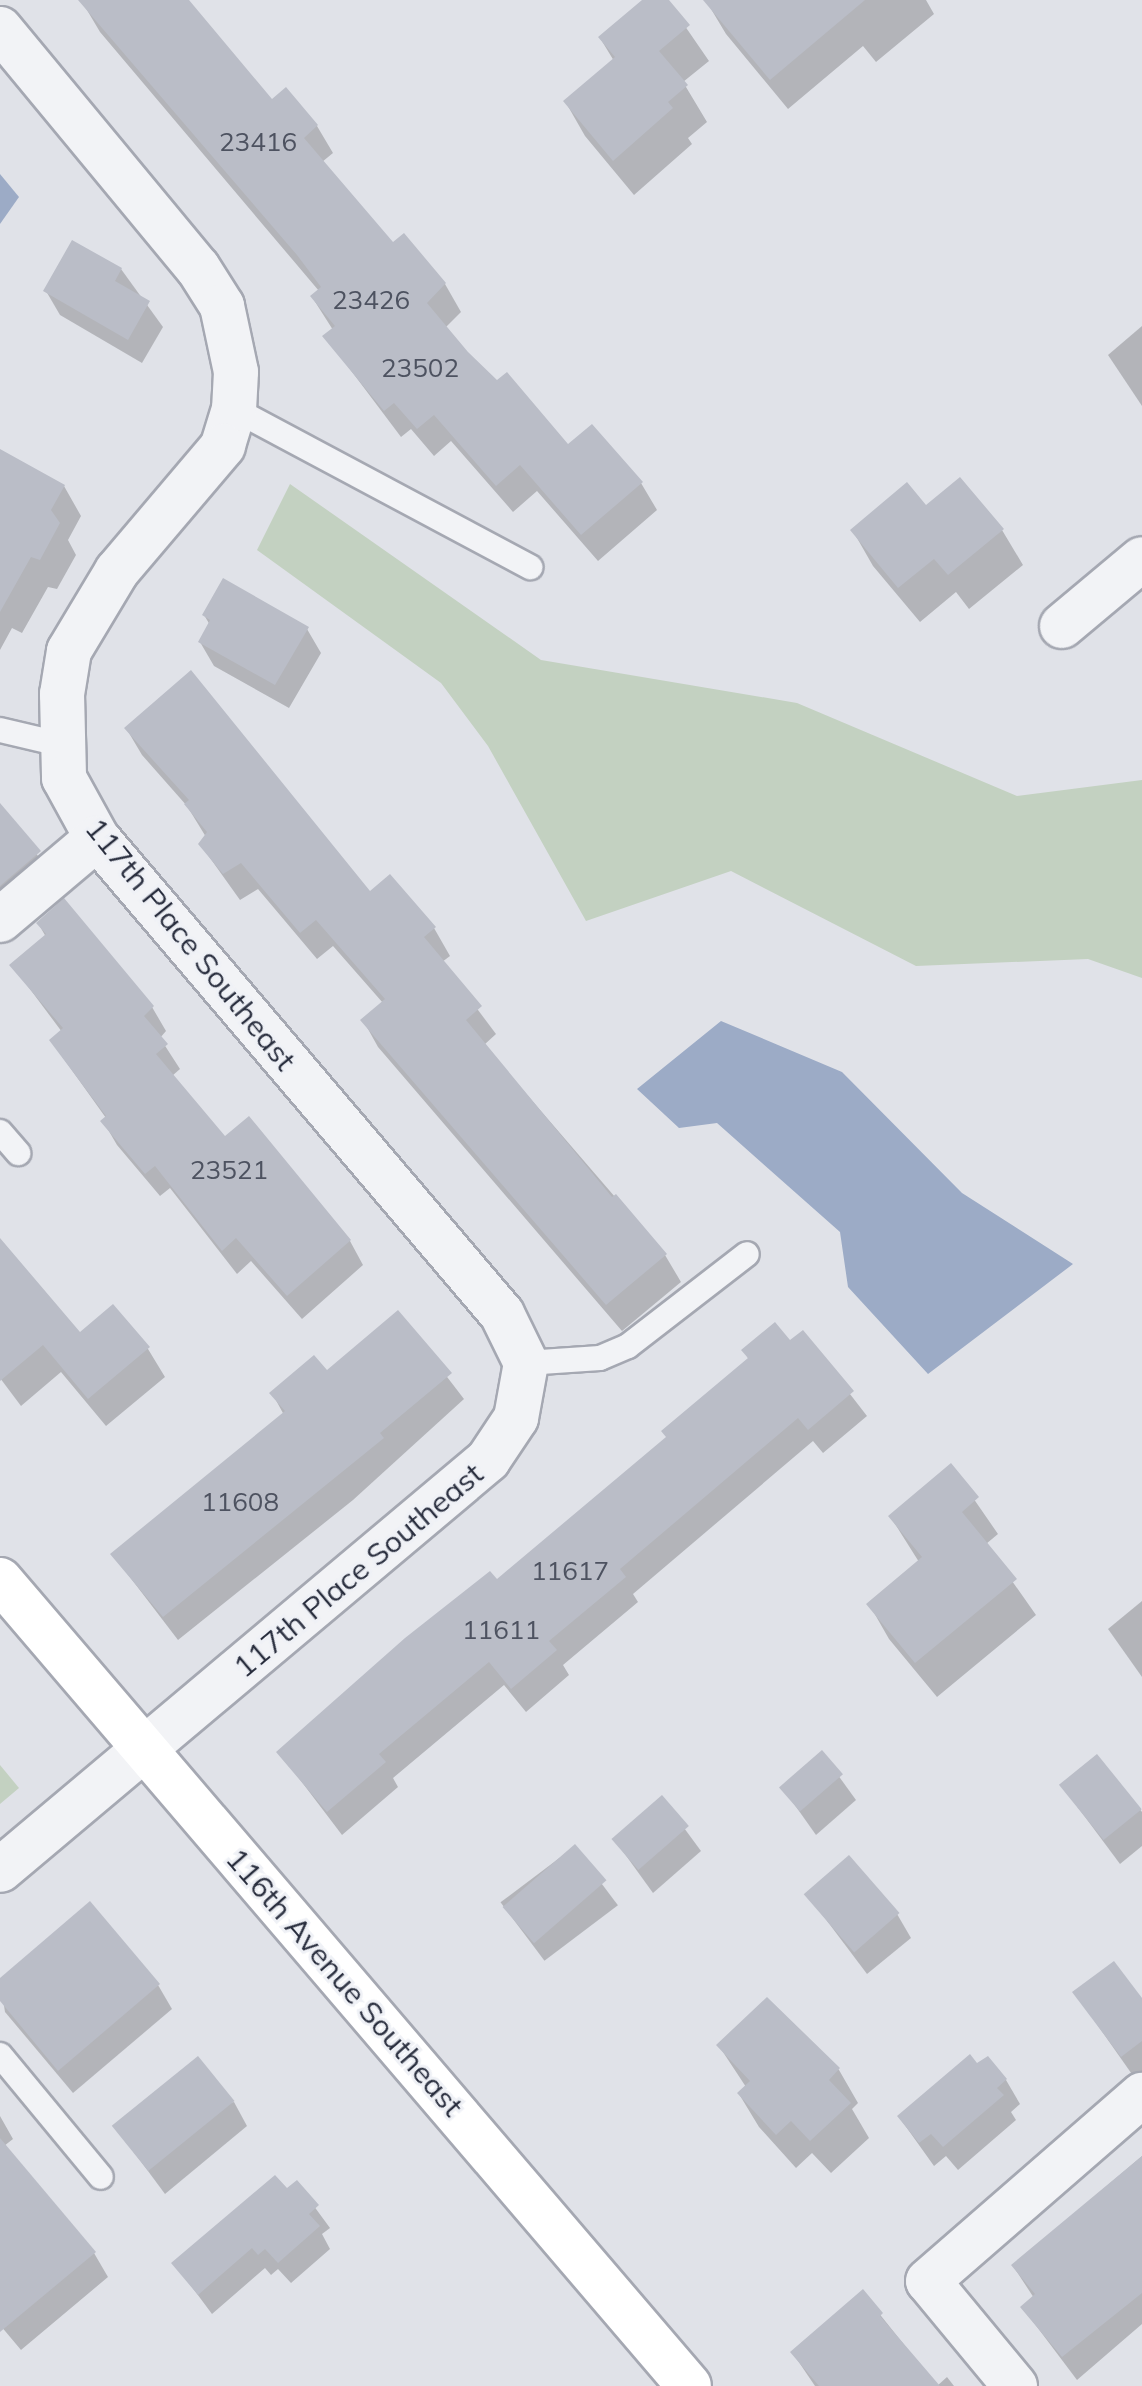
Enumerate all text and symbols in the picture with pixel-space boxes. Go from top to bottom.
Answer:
house number: 23416 [219,126,297,158]
house number: 23426 [332,284,410,316]
house number: 23502 [381,352,459,384]
street label: 117th Place Southeast [78,811,304,1077]
house number: 23521 [190,1154,268,1186]
street label: 117th Place Southeast [226,1455,490,1685]
house number: 11608 [201,1486,279,1518]
house number: 11617 [531,1555,609,1587]
house number: 11611 [462,1614,540,1646]
street label: 116th Avenue Southeast [219,1841,471,2123]

